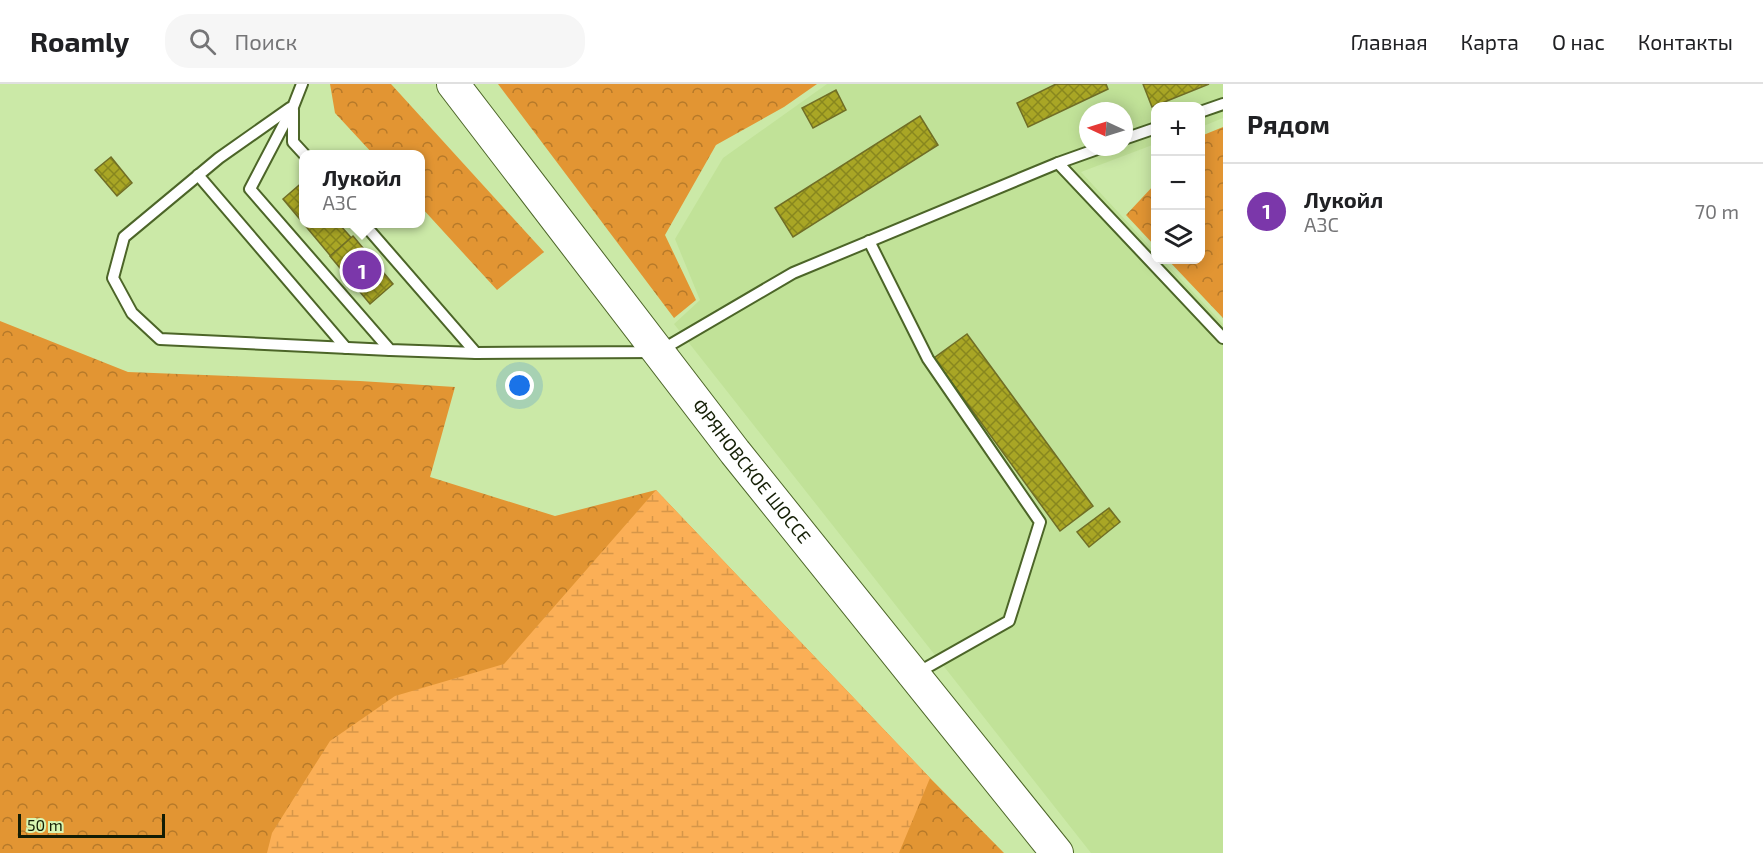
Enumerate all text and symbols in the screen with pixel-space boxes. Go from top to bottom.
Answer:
search box [165,14,585,68]
text: Roamly [30,24,129,58]
icon: search [186,25,219,58]
text: Поиск [234,28,297,54]
text: Главная [1351,29,1428,54]
text: Карта [1461,29,1519,54]
text: О нас [1552,29,1605,54]
text: Контакты [1638,29,1733,54]
north arrow [1079,102,1133,156]
map controls [1151,102,1205,264]
button: + [1151,102,1205,156]
text: Рядом [1247,108,1330,139]
popup [299,150,425,228]
button: − [1151,156,1205,210]
text: Лукойл [322,164,402,190]
text: Лукойл [1304,186,1383,212]
text: АЗС [322,190,357,214]
text: 1 [1262,199,1271,223]
text: 70 m [1695,199,1739,223]
button: layers [1151,210,1205,264]
text: АЗС [1304,212,1339,236]
pin: 1 [342,248,382,292]
your location [505,371,534,400]
street label: ФРЯНОВСКОЕ ШОССЕ [688,394,816,547]
scale bar [18,811,165,838]
text: 50 m [27,815,63,834]

